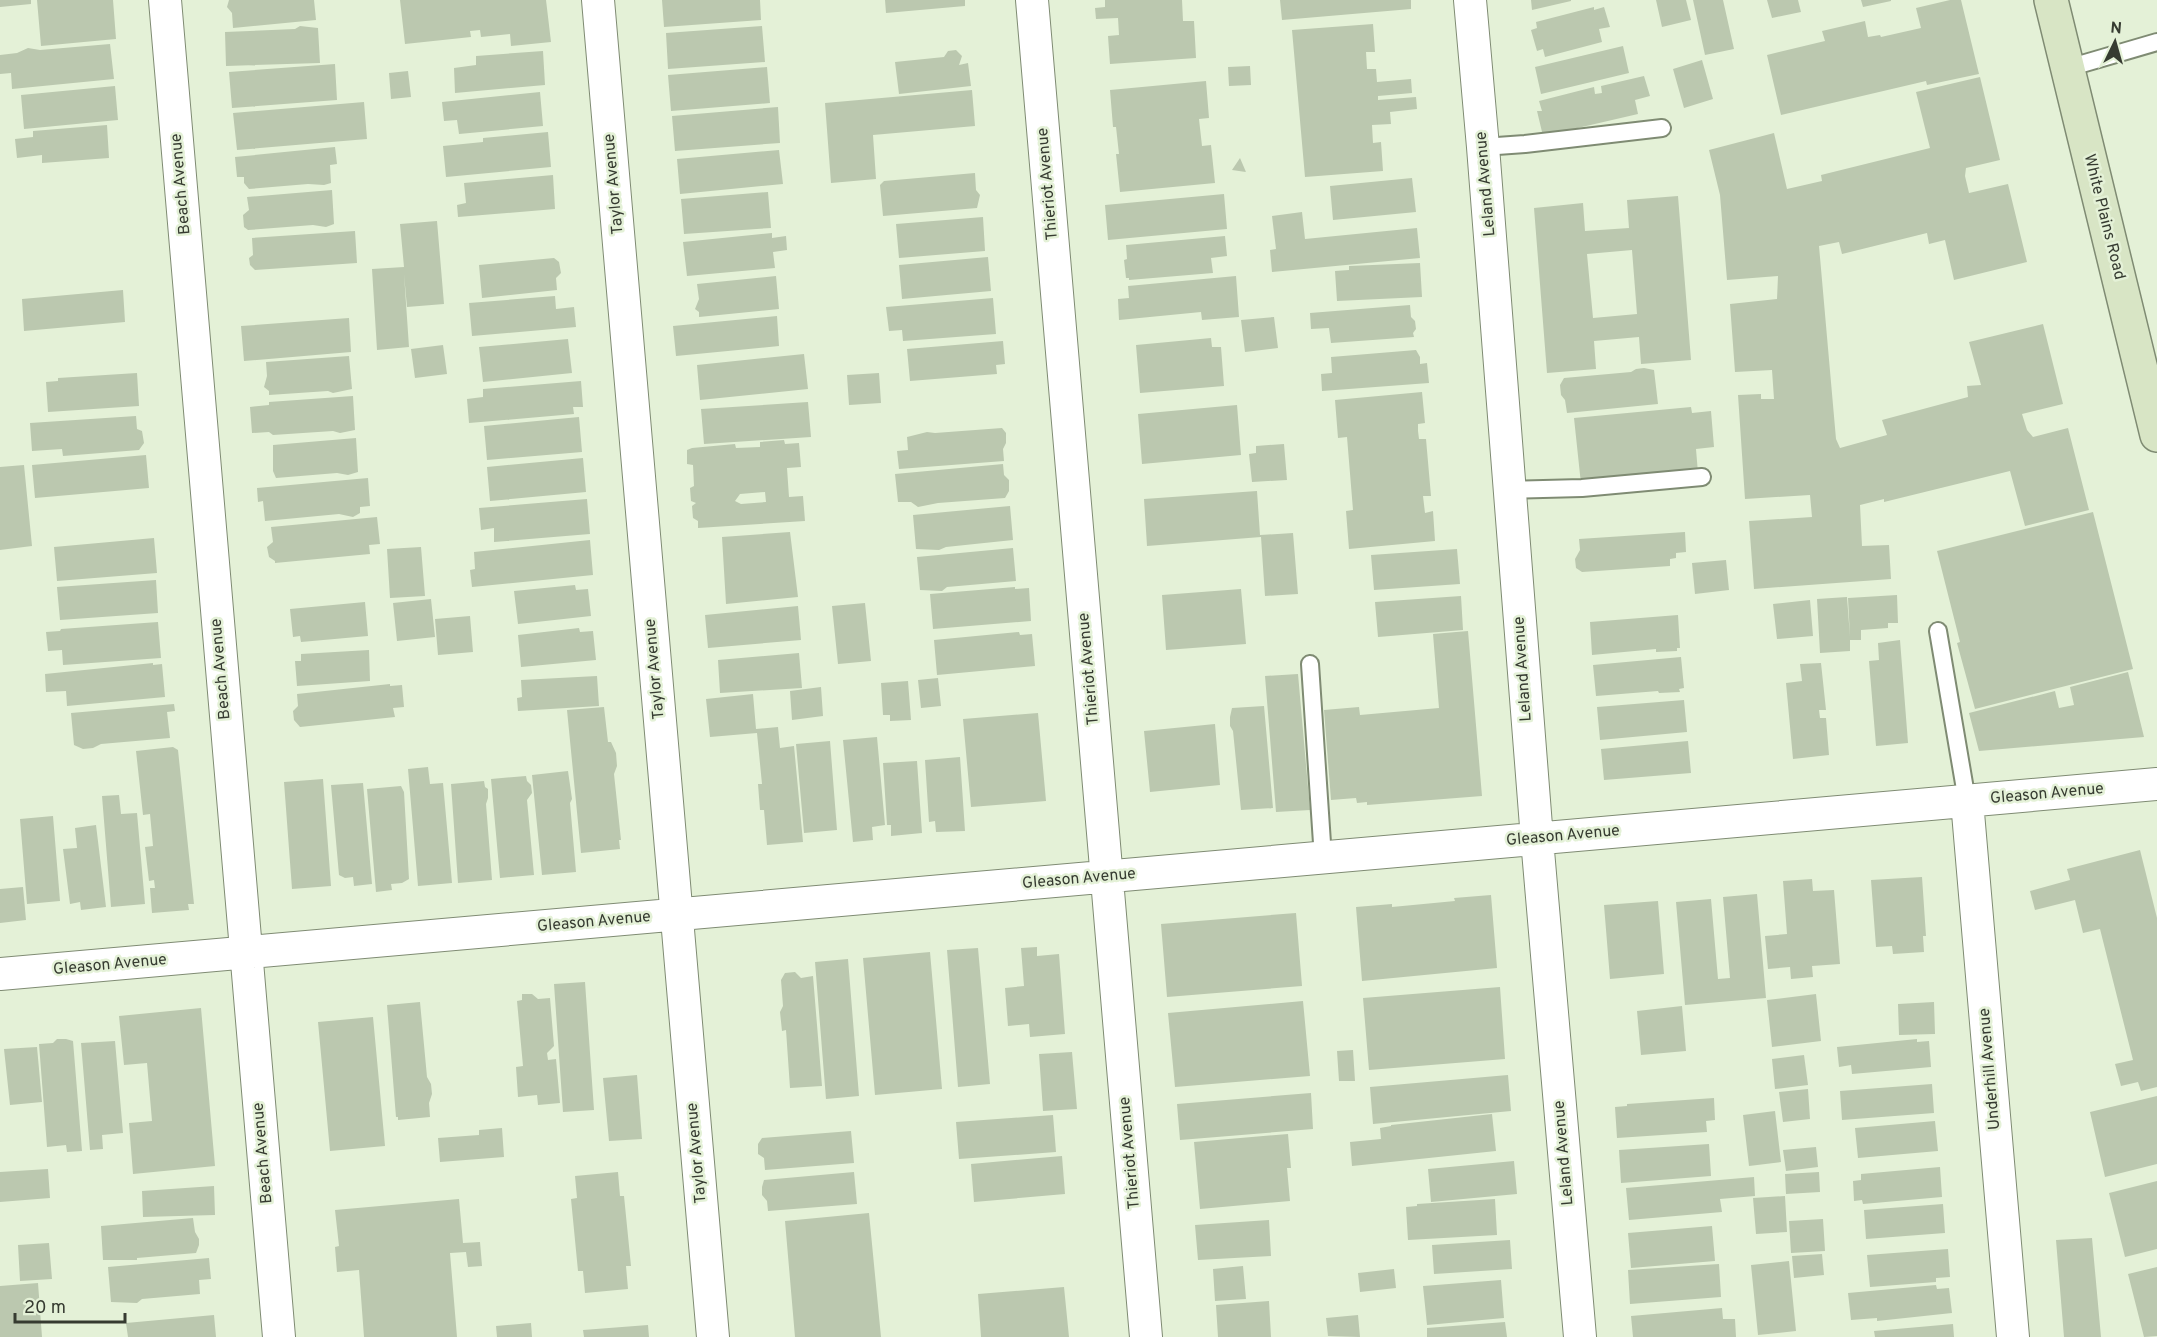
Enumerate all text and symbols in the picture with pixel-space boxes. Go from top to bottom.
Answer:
north arrow [2085,12,2145,72]
text: N [2110,19,2123,40]
street label: Thieriot Avenue [1033,127,1063,241]
street label: Leland Avenue [1471,131,1501,237]
street label: Beach Avenue [167,133,195,235]
street label: Taylor Avenue [600,133,628,235]
street label: White Plains Road [2079,152,2129,282]
street label: Thieriot Avenue [1074,612,1104,726]
street label: Leland Avenue [1509,616,1537,722]
street label: Beach Avenue [207,618,235,720]
street label: Taylor Avenue [641,618,669,720]
street label: Gleason Avenue [1989,779,2105,809]
street label: Gleason Avenue [1505,821,1621,851]
street label: Gleason Avenue [1021,864,1137,894]
street label: Gleason Avenue [536,907,652,937]
street label: Gleason Avenue [52,950,168,980]
street label: Underhill Avenue [1975,1007,2005,1131]
street label: Thieriot Avenue [1115,1096,1145,1210]
street label: Leland Avenue [1549,1100,1579,1206]
street label: Beach Avenue [249,1102,277,1204]
street label: Taylor Avenue [683,1102,711,1204]
scale bar [15,1286,124,1324]
text: 20 m [24,1297,66,1320]

